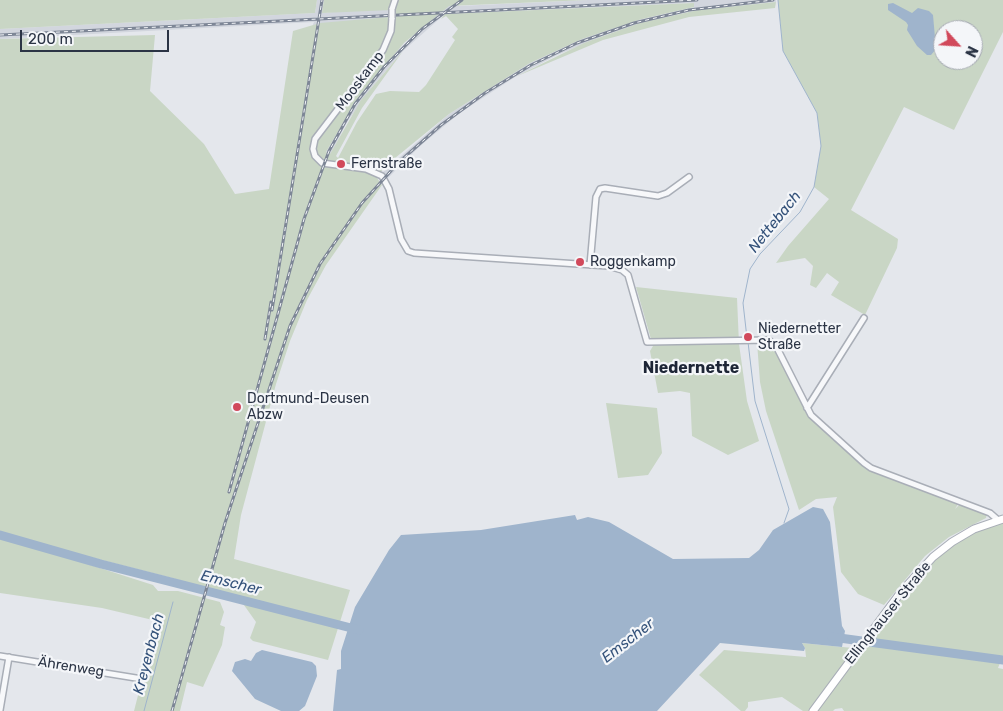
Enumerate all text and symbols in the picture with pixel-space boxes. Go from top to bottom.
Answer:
scale bar [22,20,171,52]
north arrow [933,20,983,70]
text: 200 m [28,30,73,48]
text: N [961,43,981,60]
street label: Mooskamp [332,48,388,114]
place label: Fernstraße [351,156,422,172]
marker: Fernstraße [335,158,347,170]
water label: Nettebach [745,188,805,256]
place label: Roggenkamp [590,254,676,270]
marker: Roggenkamp [574,256,586,268]
place label: Niedernetter Straße [758,321,841,354]
marker: Niedernetter Straße [742,331,754,343]
district label: Niedernette [643,358,739,378]
place label: Dortmund-Deusen Abzw [247,391,369,424]
marker: Dortmund-Deusen Abzw [231,401,243,413]
street label: Ellinghauser Straße [841,558,935,668]
water label: Emscher [199,567,263,599]
water label: Kreyenbach [130,612,168,696]
water label: Emscher [598,615,658,667]
street label: Ährenweg [37,653,105,681]

